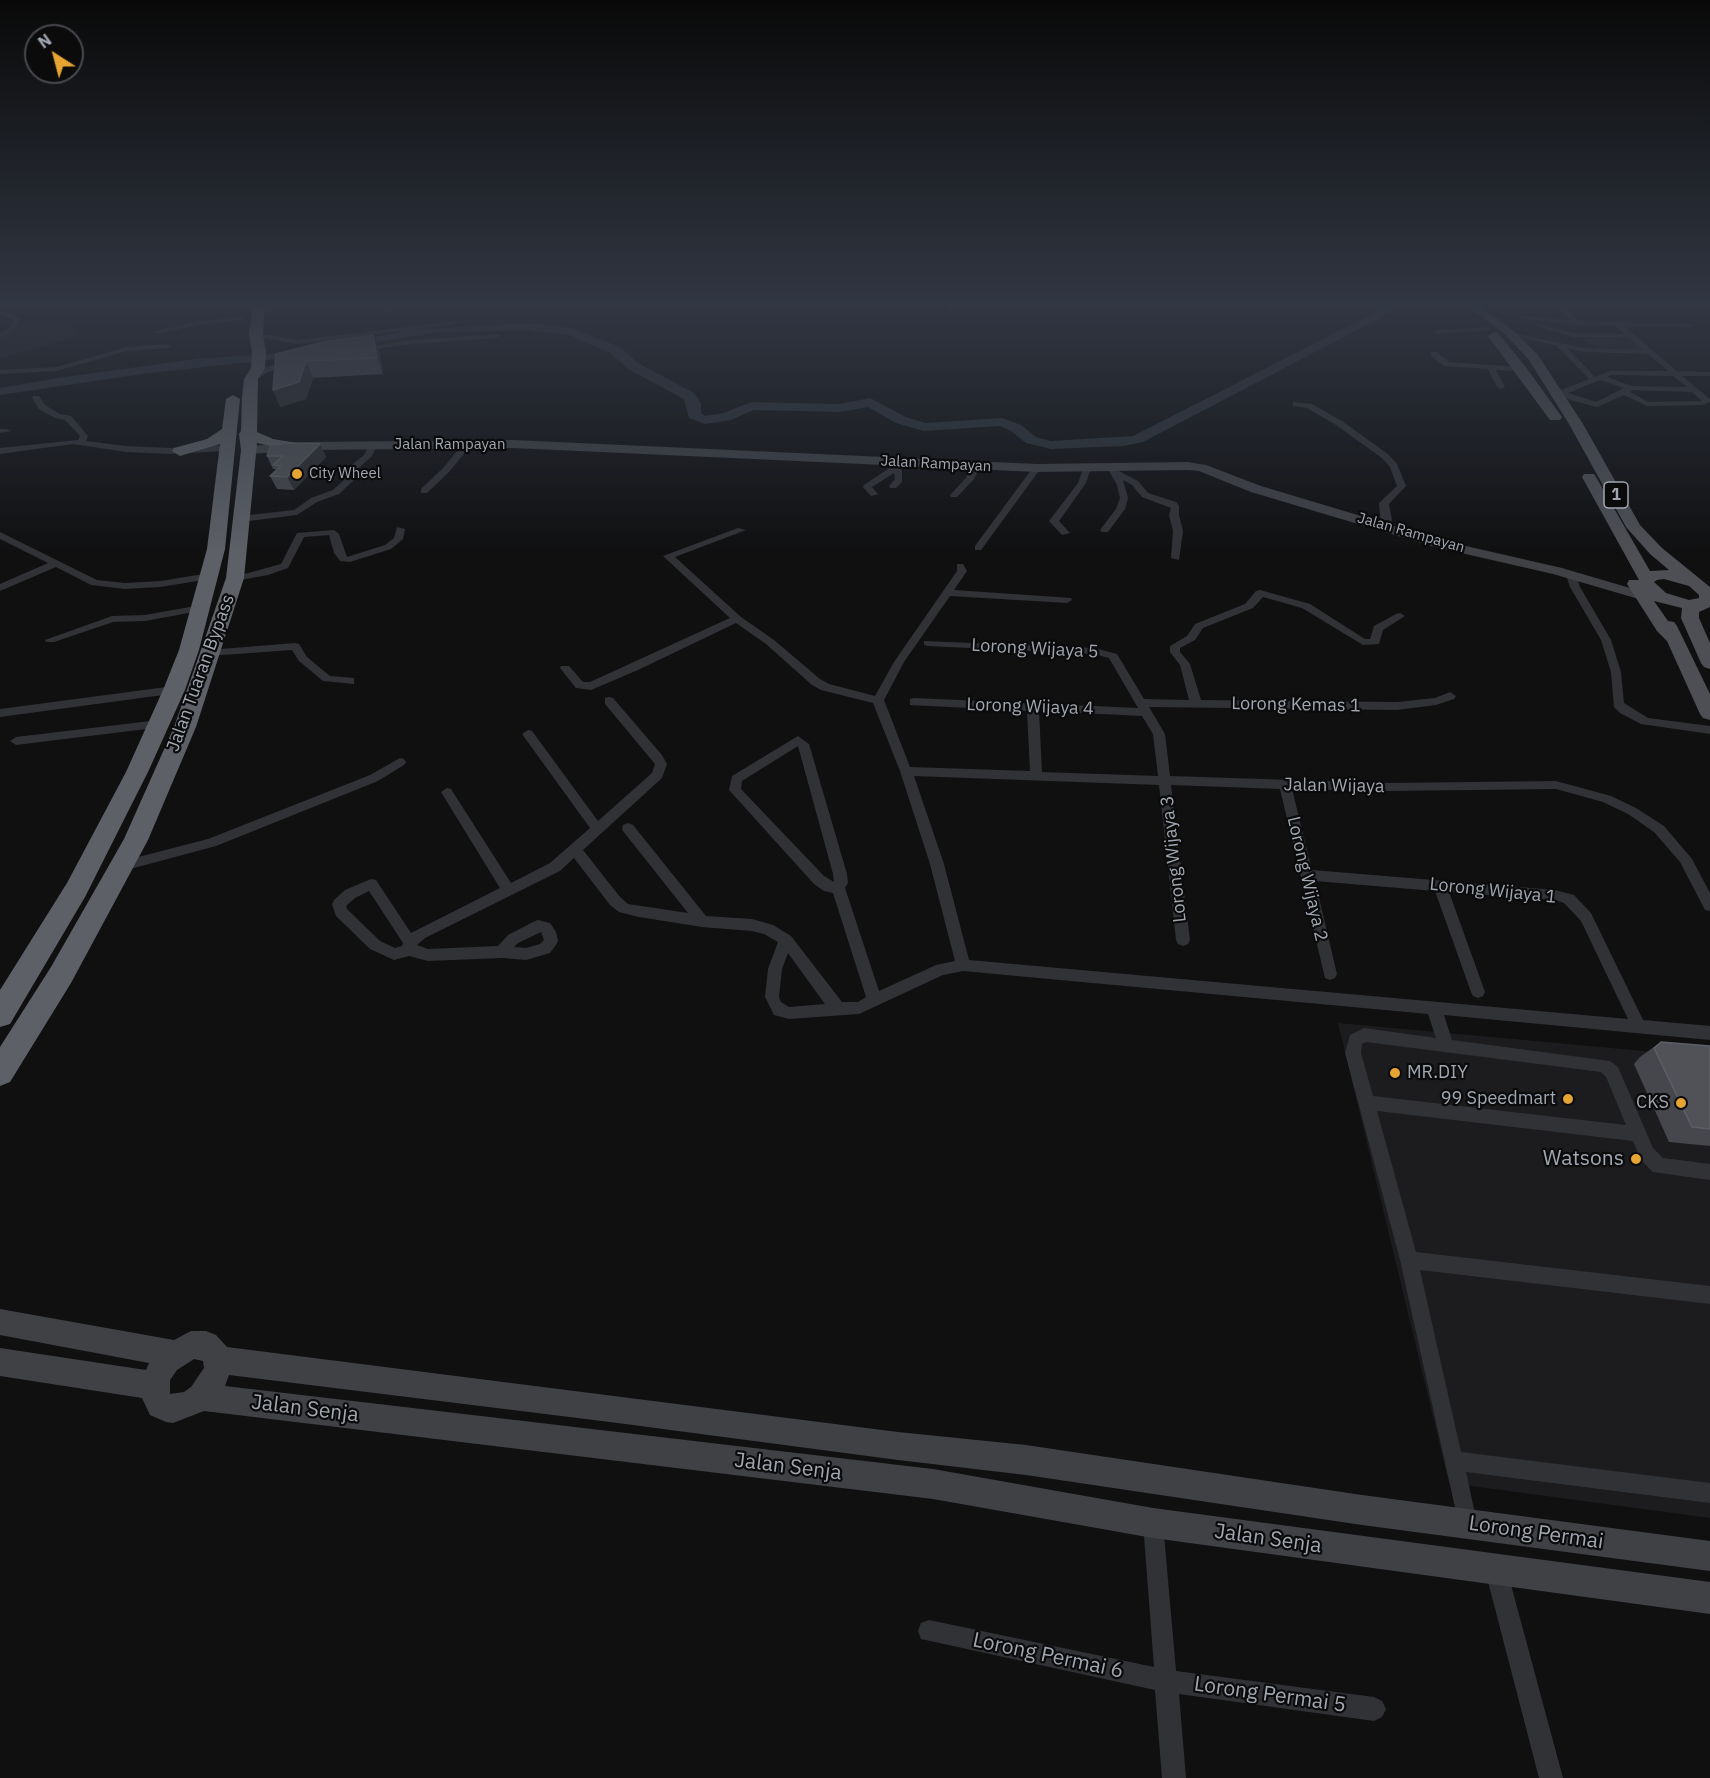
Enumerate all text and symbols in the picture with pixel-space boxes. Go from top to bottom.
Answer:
north arrow [24,24,84,84]
text: N [34,30,55,53]
street label: Jalan Rampayan [395,436,505,454]
street label: Jalan Rampayan [880,452,992,476]
place label: City Wheel [309,465,381,483]
marker: City Wheel [290,467,304,481]
road number: 1 [1604,482,1628,508]
street label: Jalan Rampayan [1355,509,1467,557]
street label: Jalan Tuaran Bypass [163,591,239,755]
street label: Lorong Wijaya 5 [971,635,1099,663]
street label: Lorong Kemas 1 [1231,693,1361,717]
street label: Lorong Wijaya 4 [966,694,1094,720]
street label: Jalan Wijaya [1283,774,1385,798]
street label: Lorong Wijaya 3 [1157,795,1191,923]
street label: Lorong Wijaya 2 [1282,814,1332,944]
street label: Lorong Wijaya 1 [1429,874,1557,908]
place label: MR.DIY [1407,1062,1468,1084]
marker: MR.DIY [1388,1066,1402,1080]
place label: 99 Speedmart [1441,1088,1556,1110]
marker: 99 Speedmart [1561,1092,1575,1106]
place label: CKS [1636,1092,1669,1114]
marker: CKS [1674,1096,1688,1110]
place label: Watsons [1543,1146,1624,1172]
marker: Watsons [1629,1152,1643,1166]
street label: Jalan Senja [250,1390,360,1428]
street label: Jalan Senja [733,1448,843,1486]
street label: Lorong Permai [1467,1511,1605,1555]
street label: Jalan Senja [1213,1519,1323,1559]
street label: Lorong Permai 6 [970,1628,1126,1684]
street label: Lorong Permai 5 [1192,1672,1348,1718]

